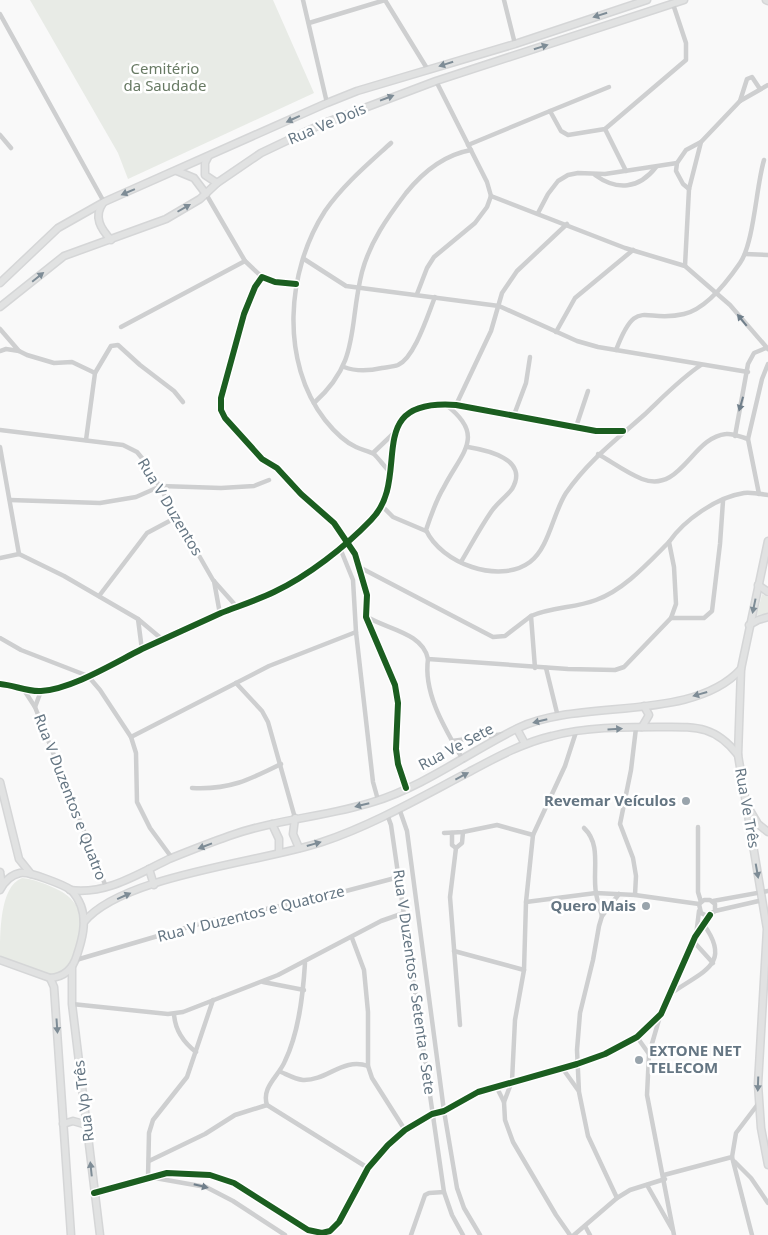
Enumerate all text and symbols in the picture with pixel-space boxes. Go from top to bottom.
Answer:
one-way arrow [593,12,608,20]
one-way arrow [534,42,549,50]
park label: Cemitério da Saudade [124,58,206,95]
one-way arrow [438,61,453,69]
one-way arrow [380,94,394,102]
street label: Rua Ve Dois [284,98,369,149]
one-way arrow [286,115,300,123]
one-way arrow [121,188,135,196]
one-way arrow [177,204,190,213]
one-way arrow [31,271,44,282]
one-way arrow [737,314,748,327]
one-way arrow [737,396,745,412]
street label: Rua V Duzentos [134,454,208,559]
one-way arrow [749,599,757,615]
one-way arrow [692,690,707,698]
street label: Rua V Duzentos e Quatro [30,711,112,883]
one-way arrow [532,717,547,725]
street label: Rua Ve Sete [414,718,497,774]
one-way arrow [607,725,623,733]
street label: Rua Ve Três [731,766,765,850]
one-way arrow [454,772,469,780]
place label: Revemar Veículos [544,790,676,810]
marker: Revemar Veículos [680,795,692,807]
one-way arrow [354,801,369,809]
one-way arrow [307,839,322,847]
one-way arrow [197,842,212,850]
one-way arrow [754,863,762,879]
street label: Rua V Duzentos e Setenta e Sete [389,868,441,1096]
street label: Rua V Duzentos e Quatorze [155,880,347,946]
one-way arrow [117,892,131,900]
place label: Quero Mais [551,895,636,915]
marker: Quero Mais [640,900,652,912]
one-way arrow [53,1018,61,1034]
place label: EXTONE NET TELECOM [649,1040,742,1077]
marker: EXTONE NET TELECOM [633,1054,645,1066]
street label: Rua Vp Três [68,1059,98,1143]
one-way arrow [754,1077,762,1093]
one-way arrow [87,1161,95,1177]
one-way arrow [194,1183,209,1191]

